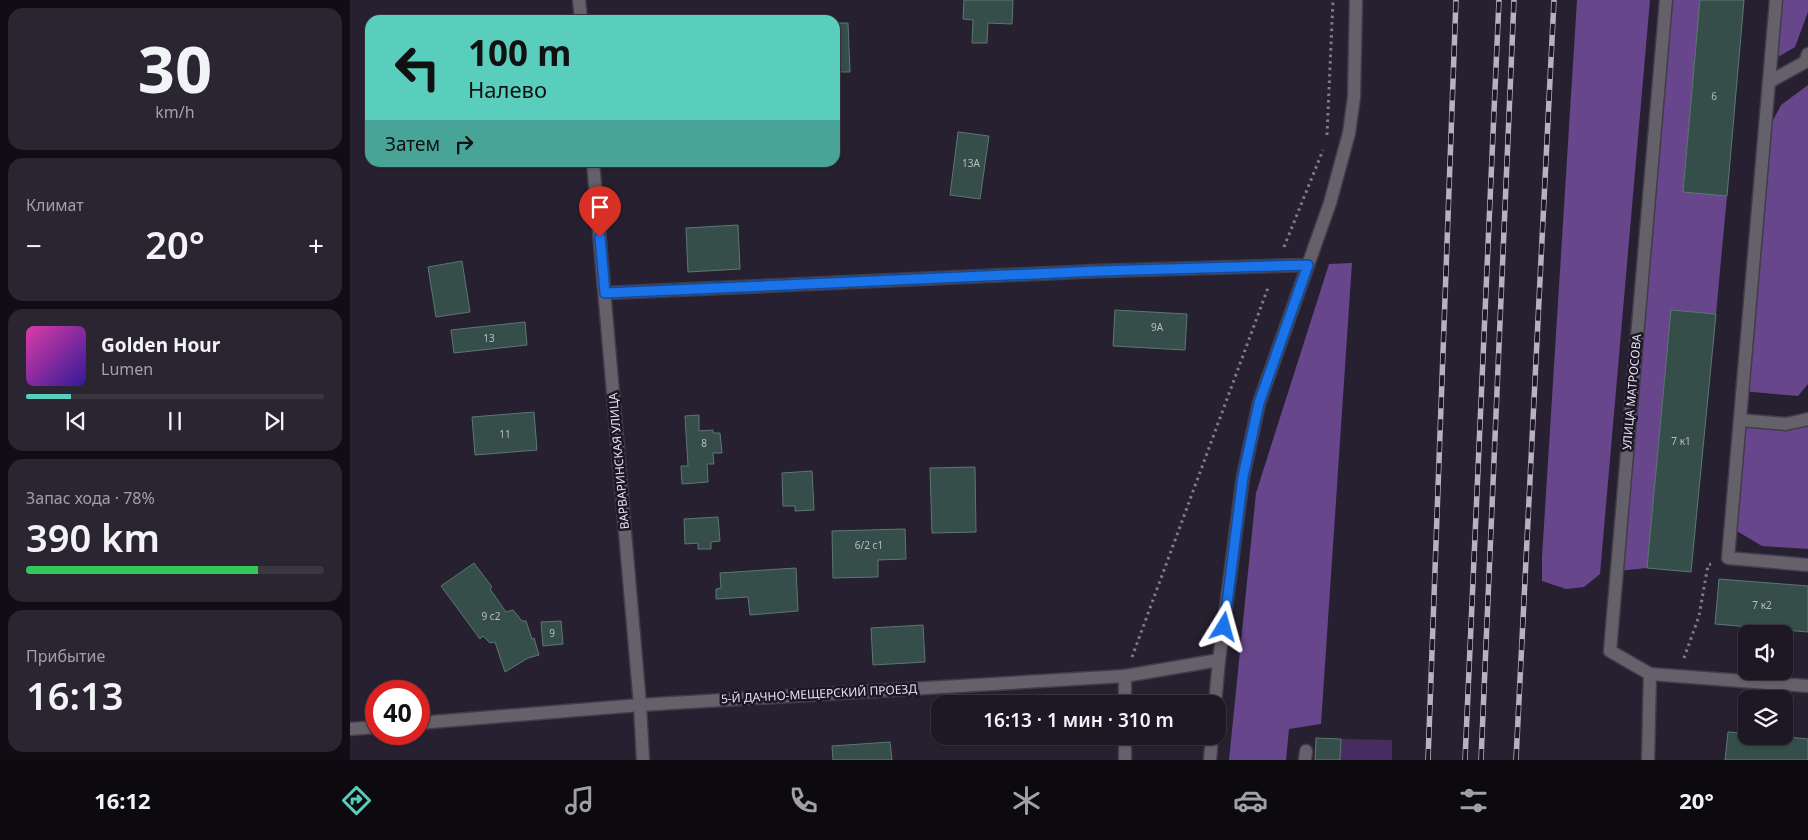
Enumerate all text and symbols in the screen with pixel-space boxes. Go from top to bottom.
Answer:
text: 30 [138,24,212,112]
text: 100 m [468,29,571,76]
icon: left [385,35,450,100]
text: Налево [468,74,547,104]
house number: 6 [1711,89,1717,103]
text: km/h [155,101,195,123]
icon: right [450,130,478,158]
text: Затем [385,131,440,157]
house number: 13А [962,156,981,170]
pin [579,186,621,237]
icon: arrive [586,193,614,221]
text: Климат [26,194,84,216]
text: 20° [145,218,205,270]
text: − [26,226,42,264]
text: + [308,226,324,264]
house number: 9А [1151,320,1164,334]
house number: 13 [483,331,495,345]
text: Golden Hour [101,332,220,358]
street label: УЛИЦА МАТРОСОВА [1618,333,1645,451]
text: Lumen [101,358,153,380]
street label: ВАРВАРИНСКАЯ УЛИЦА [604,392,633,530]
icon: previous [62,407,90,435]
icon: pause [161,407,189,435]
icon: next [260,407,288,435]
house number: 11 [499,427,511,441]
house number: 7 к1 [1671,434,1691,448]
house number: 8 [701,436,707,450]
text: Запас хода · 78% [26,487,155,509]
text: 390 km [26,511,160,563]
house number: 6/2 с1 [855,538,883,552]
house number: 7 к2 [1752,598,1772,612]
position arrow [1197,600,1249,652]
house number: 9 с2 [482,609,501,623]
map controls [1738,625,1793,745]
button: sound [1738,625,1793,680]
house number: 9 [549,626,555,640]
text: Прибытие [26,645,105,667]
text: 16:13 [26,669,123,721]
speed limit sign: 40 [365,680,430,745]
street label: 5-Й ДАЧНО-МЕЩЕРСКИЙ ПРОЕЗД [720,680,918,707]
button: layers [1738,690,1793,745]
text: 16:13 · 1 мин · 310 m [983,707,1174,733]
icon: directions [339,783,374,818]
icon: music [562,783,597,818]
icon: phone [786,783,821,818]
icon: climate [1009,783,1044,818]
icon: car [1233,783,1268,818]
icon: filters [1456,783,1491,818]
text: 16:12 [94,785,151,815]
text: 20° [1679,785,1714,815]

